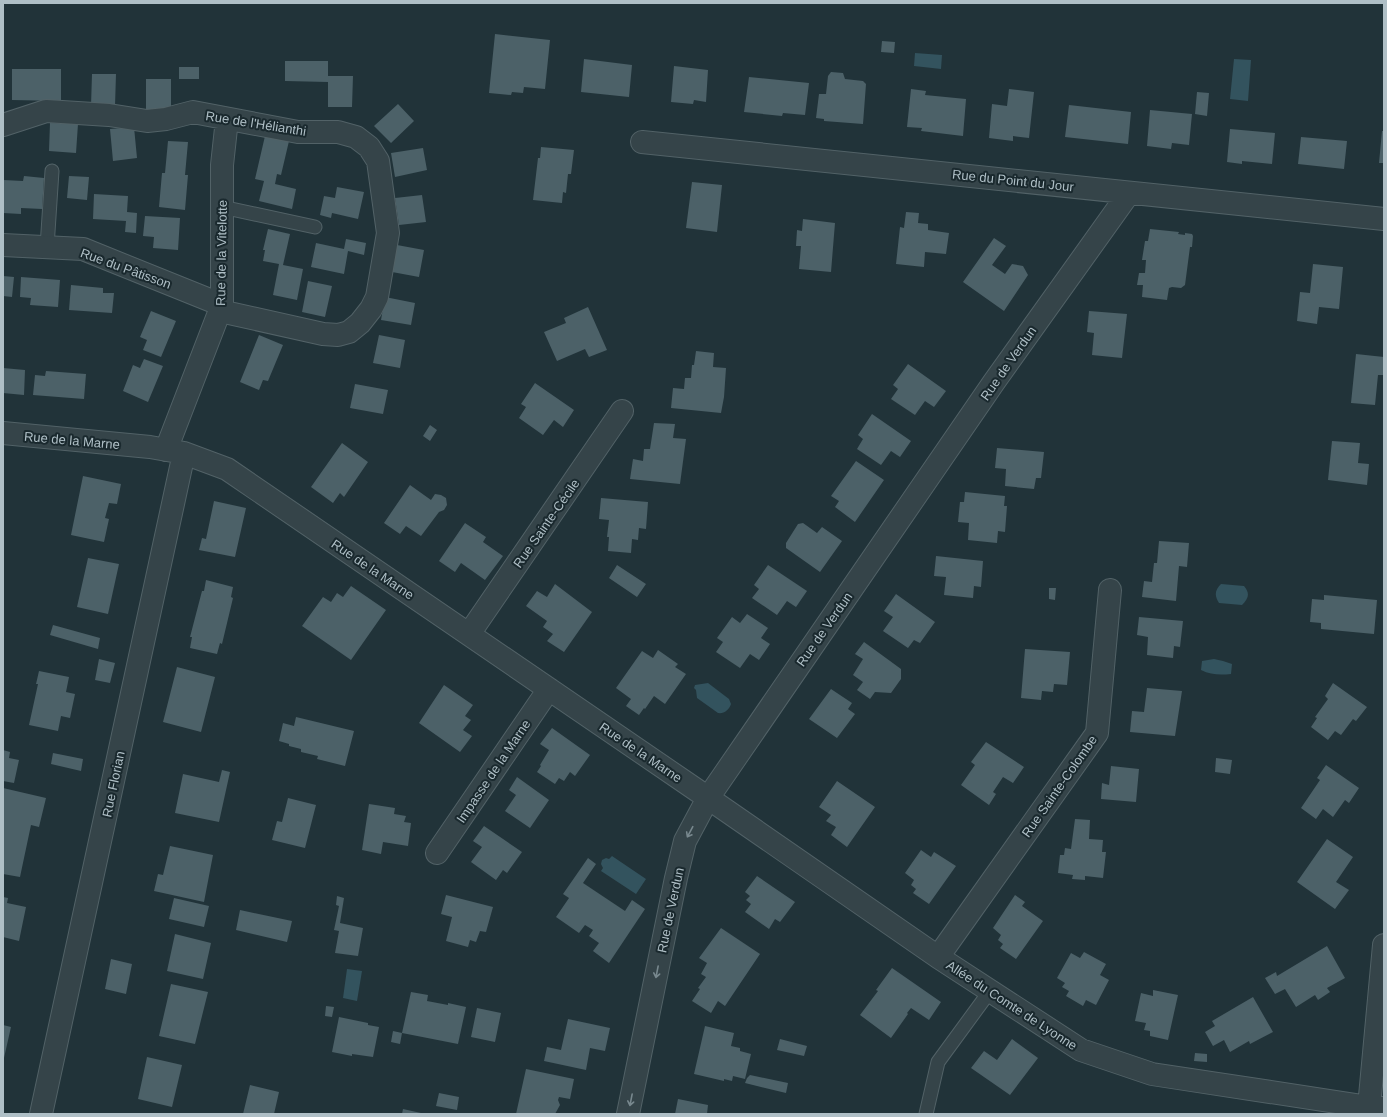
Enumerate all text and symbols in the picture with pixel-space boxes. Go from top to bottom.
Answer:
street label: Rue de l'Hélianthi [205,108,307,139]
street label: Rue du Point du Jour [951,167,1075,194]
street label: Rue de la Vitelotte [213,200,230,306]
street label: Rue du Pâtisson [78,245,173,292]
street label: Rue de Verdun [977,323,1039,403]
street label: Rue de la Marne [23,429,120,452]
street label: Rue Sainte-Cécile [510,476,583,571]
street label: Rue de la Marne [329,536,417,603]
street label: Rue de Verdun [793,589,855,669]
street label: Impasse de la Marne [453,717,534,826]
street label: Rue de la Marne [597,719,685,786]
street label: Rue Sainte-Colombe [1019,733,1100,840]
street label: Rue Florian [99,750,128,819]
one-way arrow [685,826,693,838]
street label: Rue de Verdun [654,866,687,954]
street label: Allée du Comte de Lyonne [944,958,1080,1053]
one-way arrow [653,965,661,978]
one-way arrow [627,1093,635,1106]

